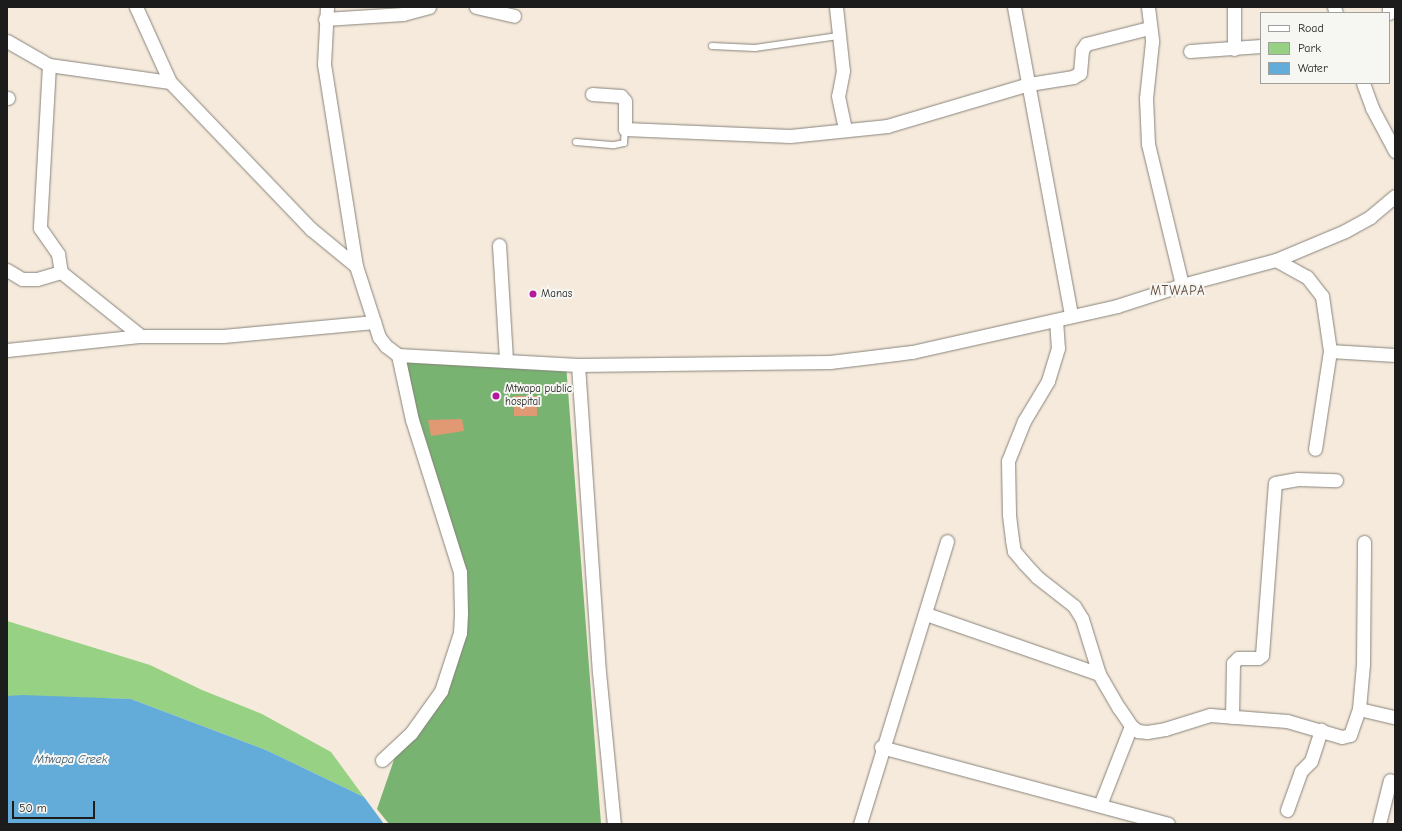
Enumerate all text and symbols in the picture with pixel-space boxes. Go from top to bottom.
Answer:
legend [1260,12,1390,84]
text: Road [1298,21,1324,35]
text: Park [1298,41,1321,55]
text: Water [1298,61,1328,75]
district label: MTWAPA [1150,283,1206,299]
place label: Manas [541,287,572,301]
marker: Manas [528,289,538,299]
place label: Mtwapa public hospital [505,383,572,409]
marker: Mtwapa public hospital [490,390,502,402]
water label: Mtwapa Creek [34,753,108,767]
scale bar [14,793,97,819]
text: 50 m [19,801,47,815]

